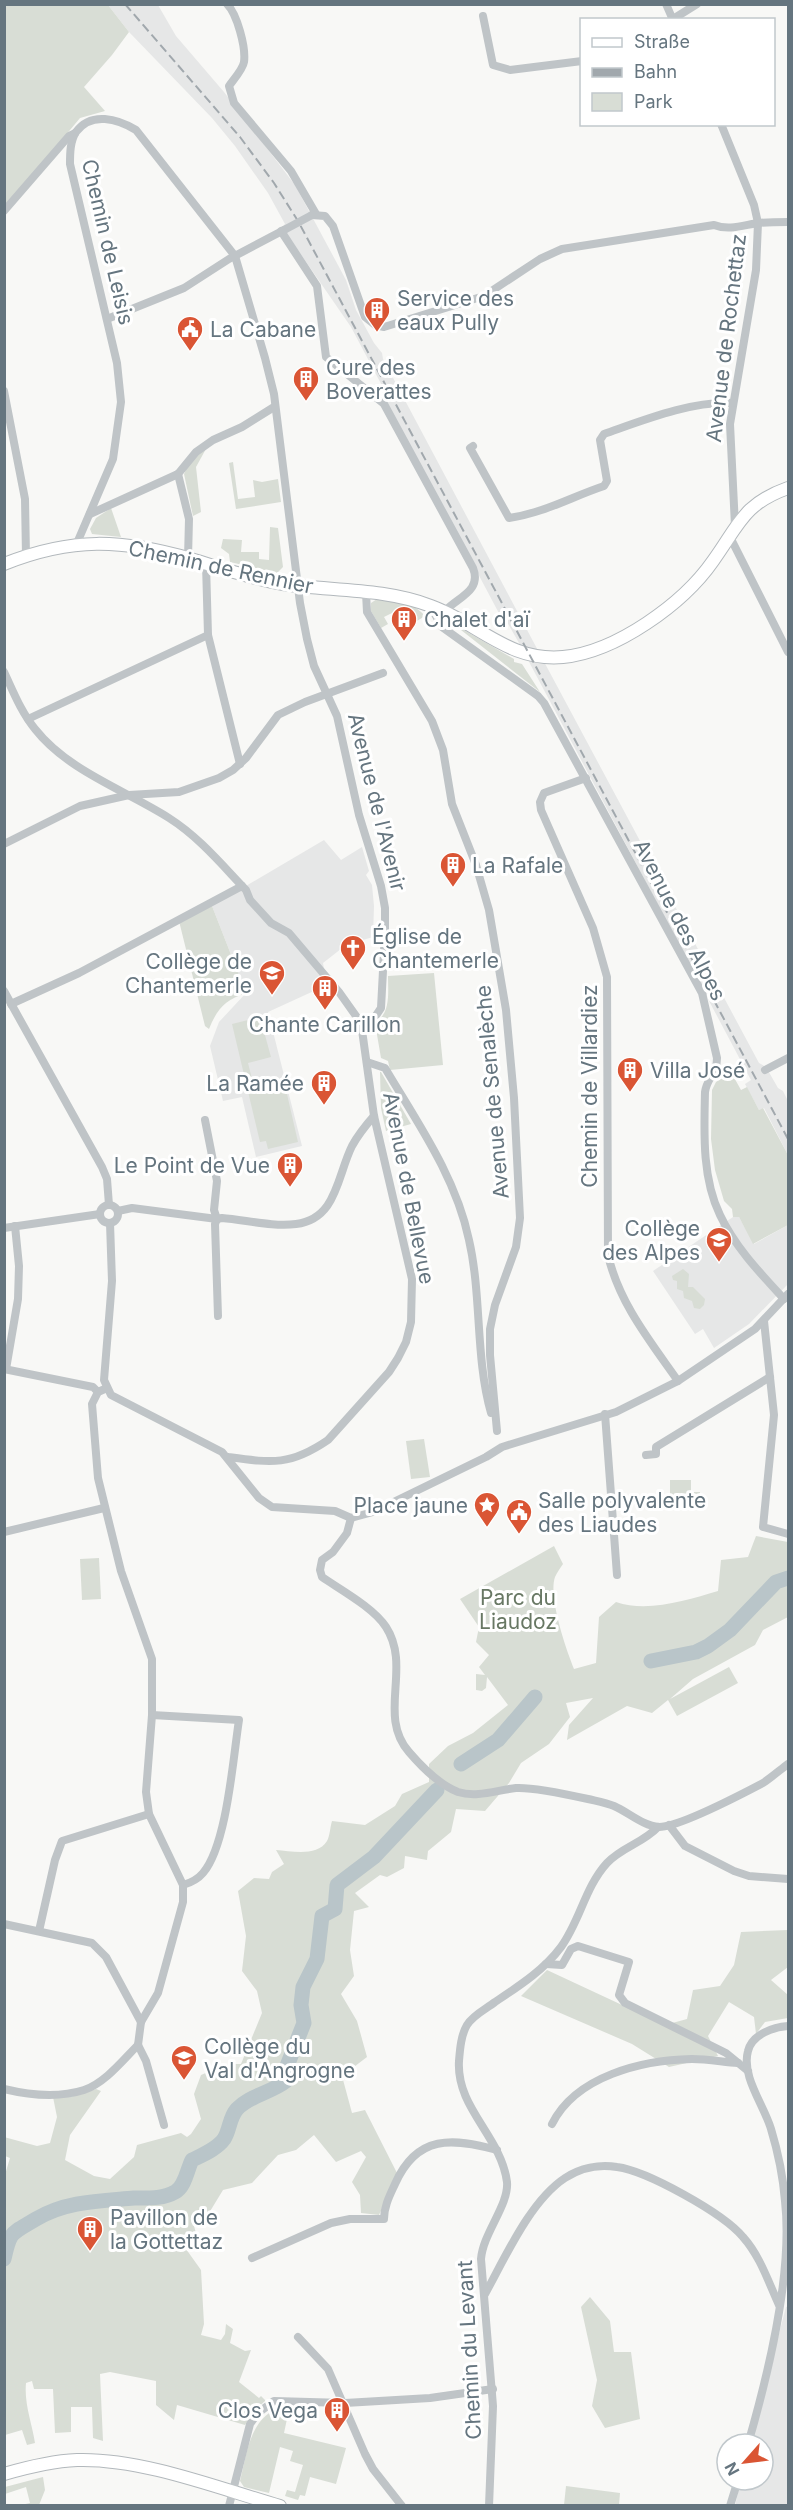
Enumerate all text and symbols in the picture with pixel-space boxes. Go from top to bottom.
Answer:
legend [580,18,775,126]
text: Straße [634,31,690,52]
text: Bahn [634,61,677,82]
text: Park [634,91,673,112]
street label: Chemin de Leisis [77,157,139,327]
street label: Avenue de Rochettaz [701,232,751,444]
place label: Service des eaux Pully [397,286,514,335]
building icon: Service des eaux Pully [362,295,392,333]
public building icon: La Cabane [175,314,205,352]
place label: La Cabane [210,317,316,342]
place label: Cure des Boverattes [326,355,432,404]
building icon: Cure des Boverattes [291,364,321,402]
street label: Chemin de Rennier [126,535,316,599]
building icon: Chalet d'aï [389,604,419,642]
place label: Chalet d'aï [424,607,531,632]
street label: Avenue de l'Avenir [343,710,411,894]
street label: Avenue des Alpes [629,835,731,1005]
building icon: La Rafale [438,850,468,888]
place label: La Rafale [472,853,563,878]
place label: Église de Chantemerle [372,923,499,973]
church icon: Église de Chantemerle [338,933,368,971]
place label: Collège de Chantemerle [125,949,252,998]
school or university icon: Collège de Chantemerle [257,958,287,996]
building icon: Chante Carillon [310,973,340,1011]
street label: Avenue de Senalèche [470,984,514,1200]
street label: Chemin de Villardiez [577,984,602,1188]
place label: Chante Carillon [249,1012,401,1037]
building icon: Villa José [615,1055,645,1093]
place label: Villa José [650,1058,745,1083]
building icon: La Ramée [309,1068,339,1106]
place label: La Ramée [206,1071,304,1096]
street label: Avenue de Bellevue [378,1090,440,1286]
building icon: Le Point de Vue [275,1150,305,1188]
place label: Le Point de Vue [114,1153,270,1178]
place label: Collège des Alpes [602,1216,700,1265]
school or university icon: Collège des Alpes [704,1225,734,1263]
place label: Salle polyvalente des Liaudes [538,1488,706,1537]
place icon: Place jaune [472,1490,502,1528]
place label: Place jaune [354,1493,468,1518]
public building icon: Salle polyvalente des Liaudes [504,1497,534,1535]
park label: Parc du Liaudoz [479,1585,557,1634]
place label: Collège du Val d'Angrogne [204,2034,355,2083]
school or university icon: Collège du Val d'Angrogne [169,2043,199,2081]
place label: Pavillon de la Gottettaz [110,2205,223,2254]
building icon: Pavillon de la Gottettaz [75,2214,105,2252]
street label: Chemin du Levant [452,2260,486,2440]
building icon: Clos Vega [322,2395,352,2433]
place label: Clos Vega [218,2398,318,2423]
north arrow [715,2432,775,2492]
text: N [720,2459,743,2479]

